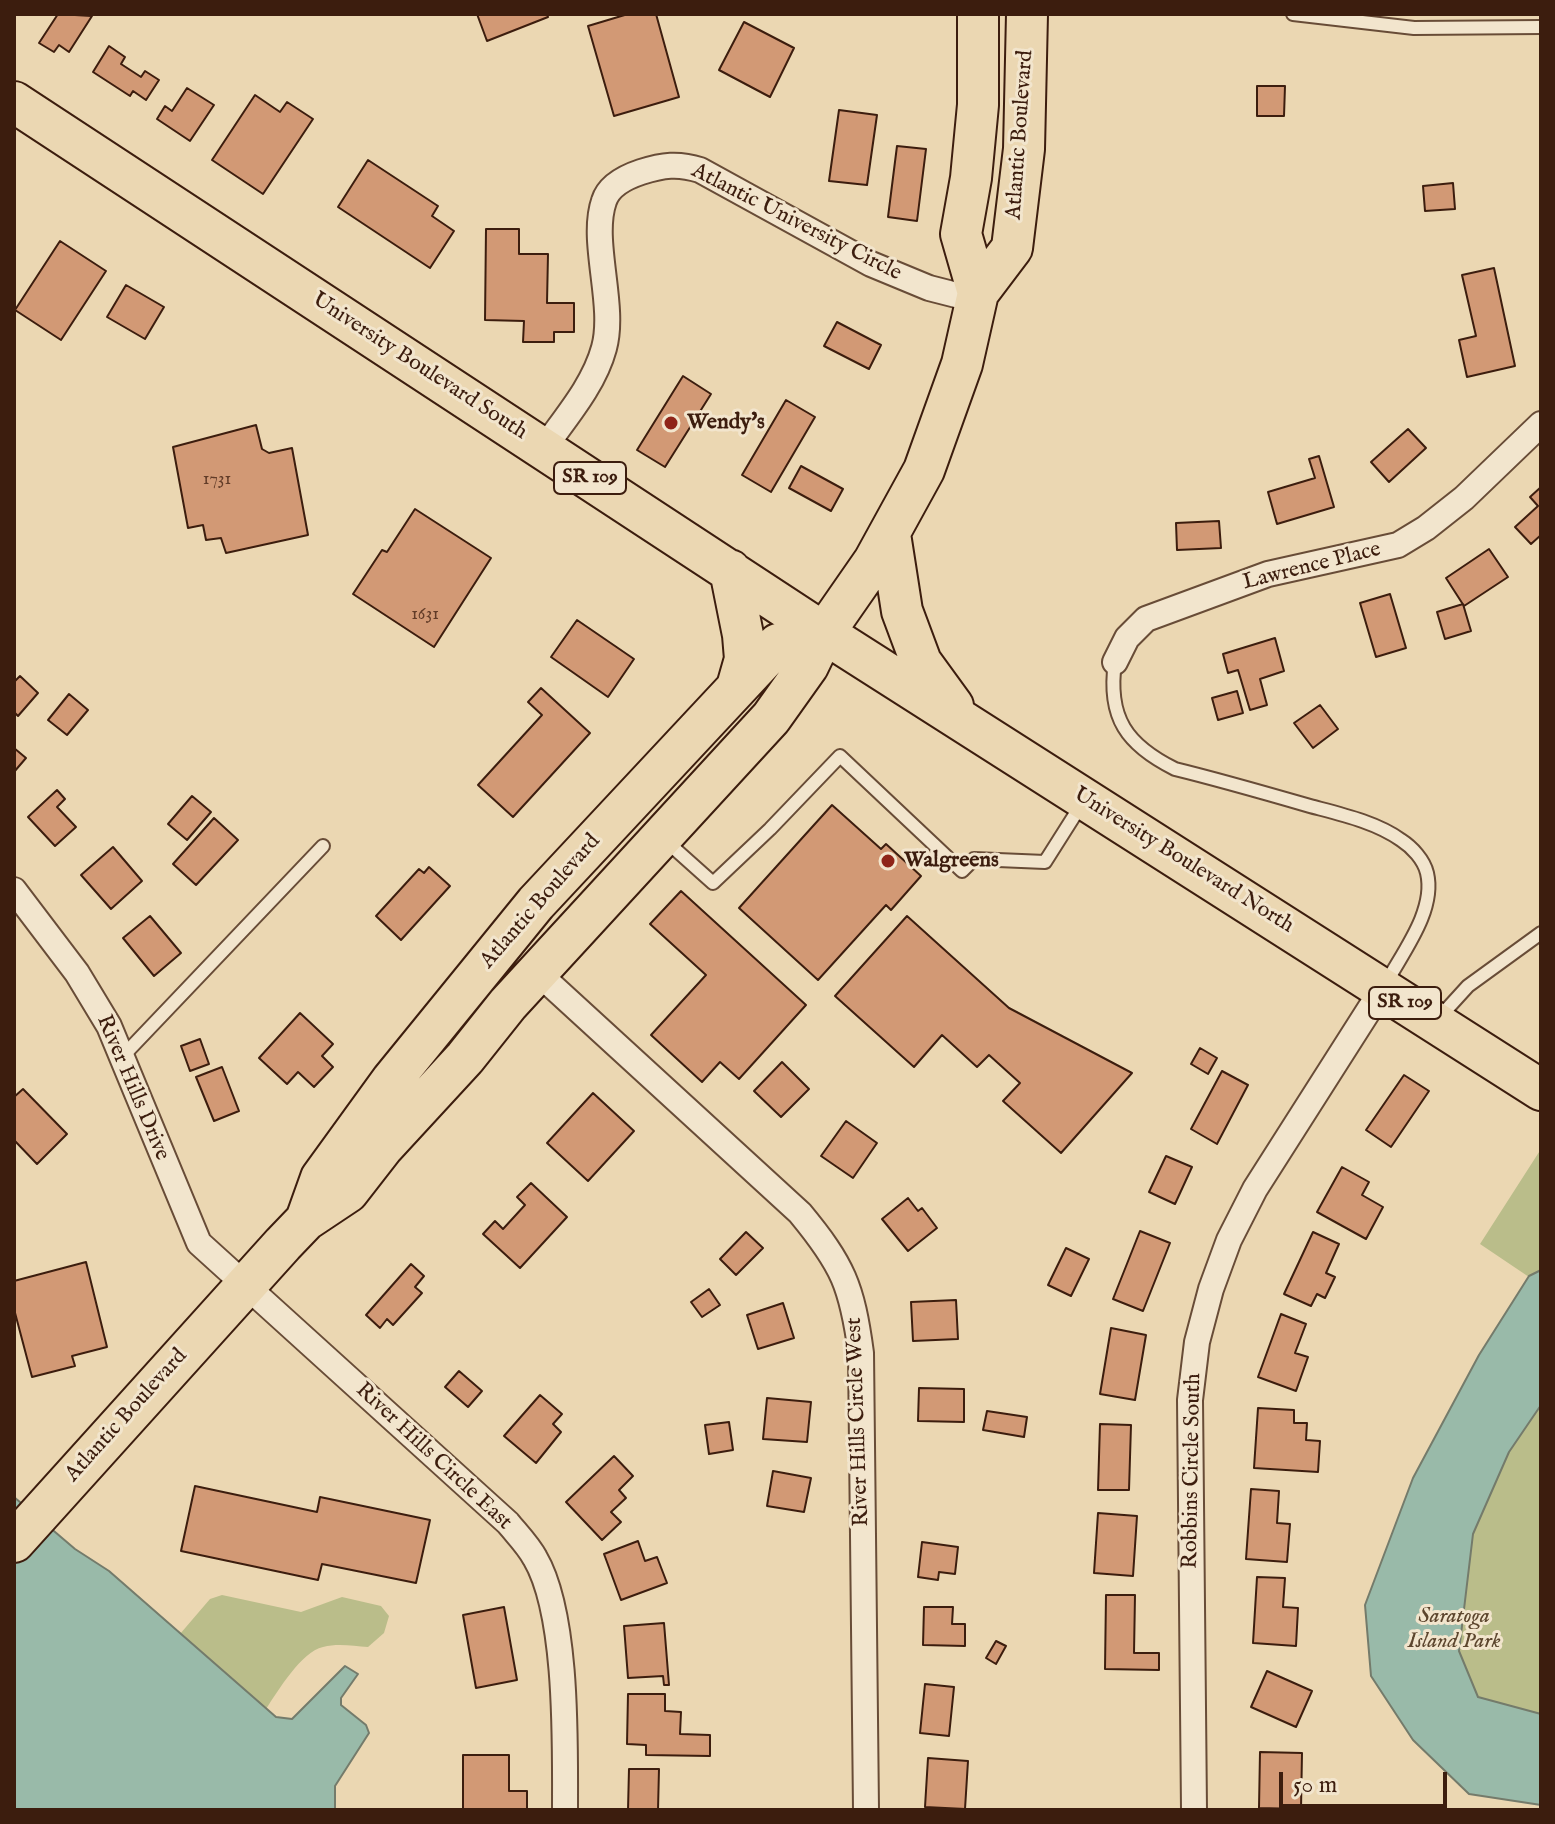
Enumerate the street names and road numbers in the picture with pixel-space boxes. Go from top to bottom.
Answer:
street label: Atlantic Boulevard [1002,49,1040,221]
street label: Atlantic University Circle [686,158,906,288]
street label: University Boulevard South [306,287,532,447]
road number: SR 109 [554,462,626,494]
street label: Lawrence Place [1240,537,1384,597]
street label: University Boulevard North [1068,782,1298,940]
street label: Atlantic Boulevard [475,829,607,975]
road number: SR 109 [1369,987,1441,1019]
street label: River Hills Drive [89,1011,175,1165]
street label: River Hills Circle West [842,1317,876,1527]
street label: Atlantic Boulevard [60,1344,194,1488]
street label: Robbins Circle South [1178,1373,1208,1569]
street label: River Hills Circle East [349,1378,517,1536]

